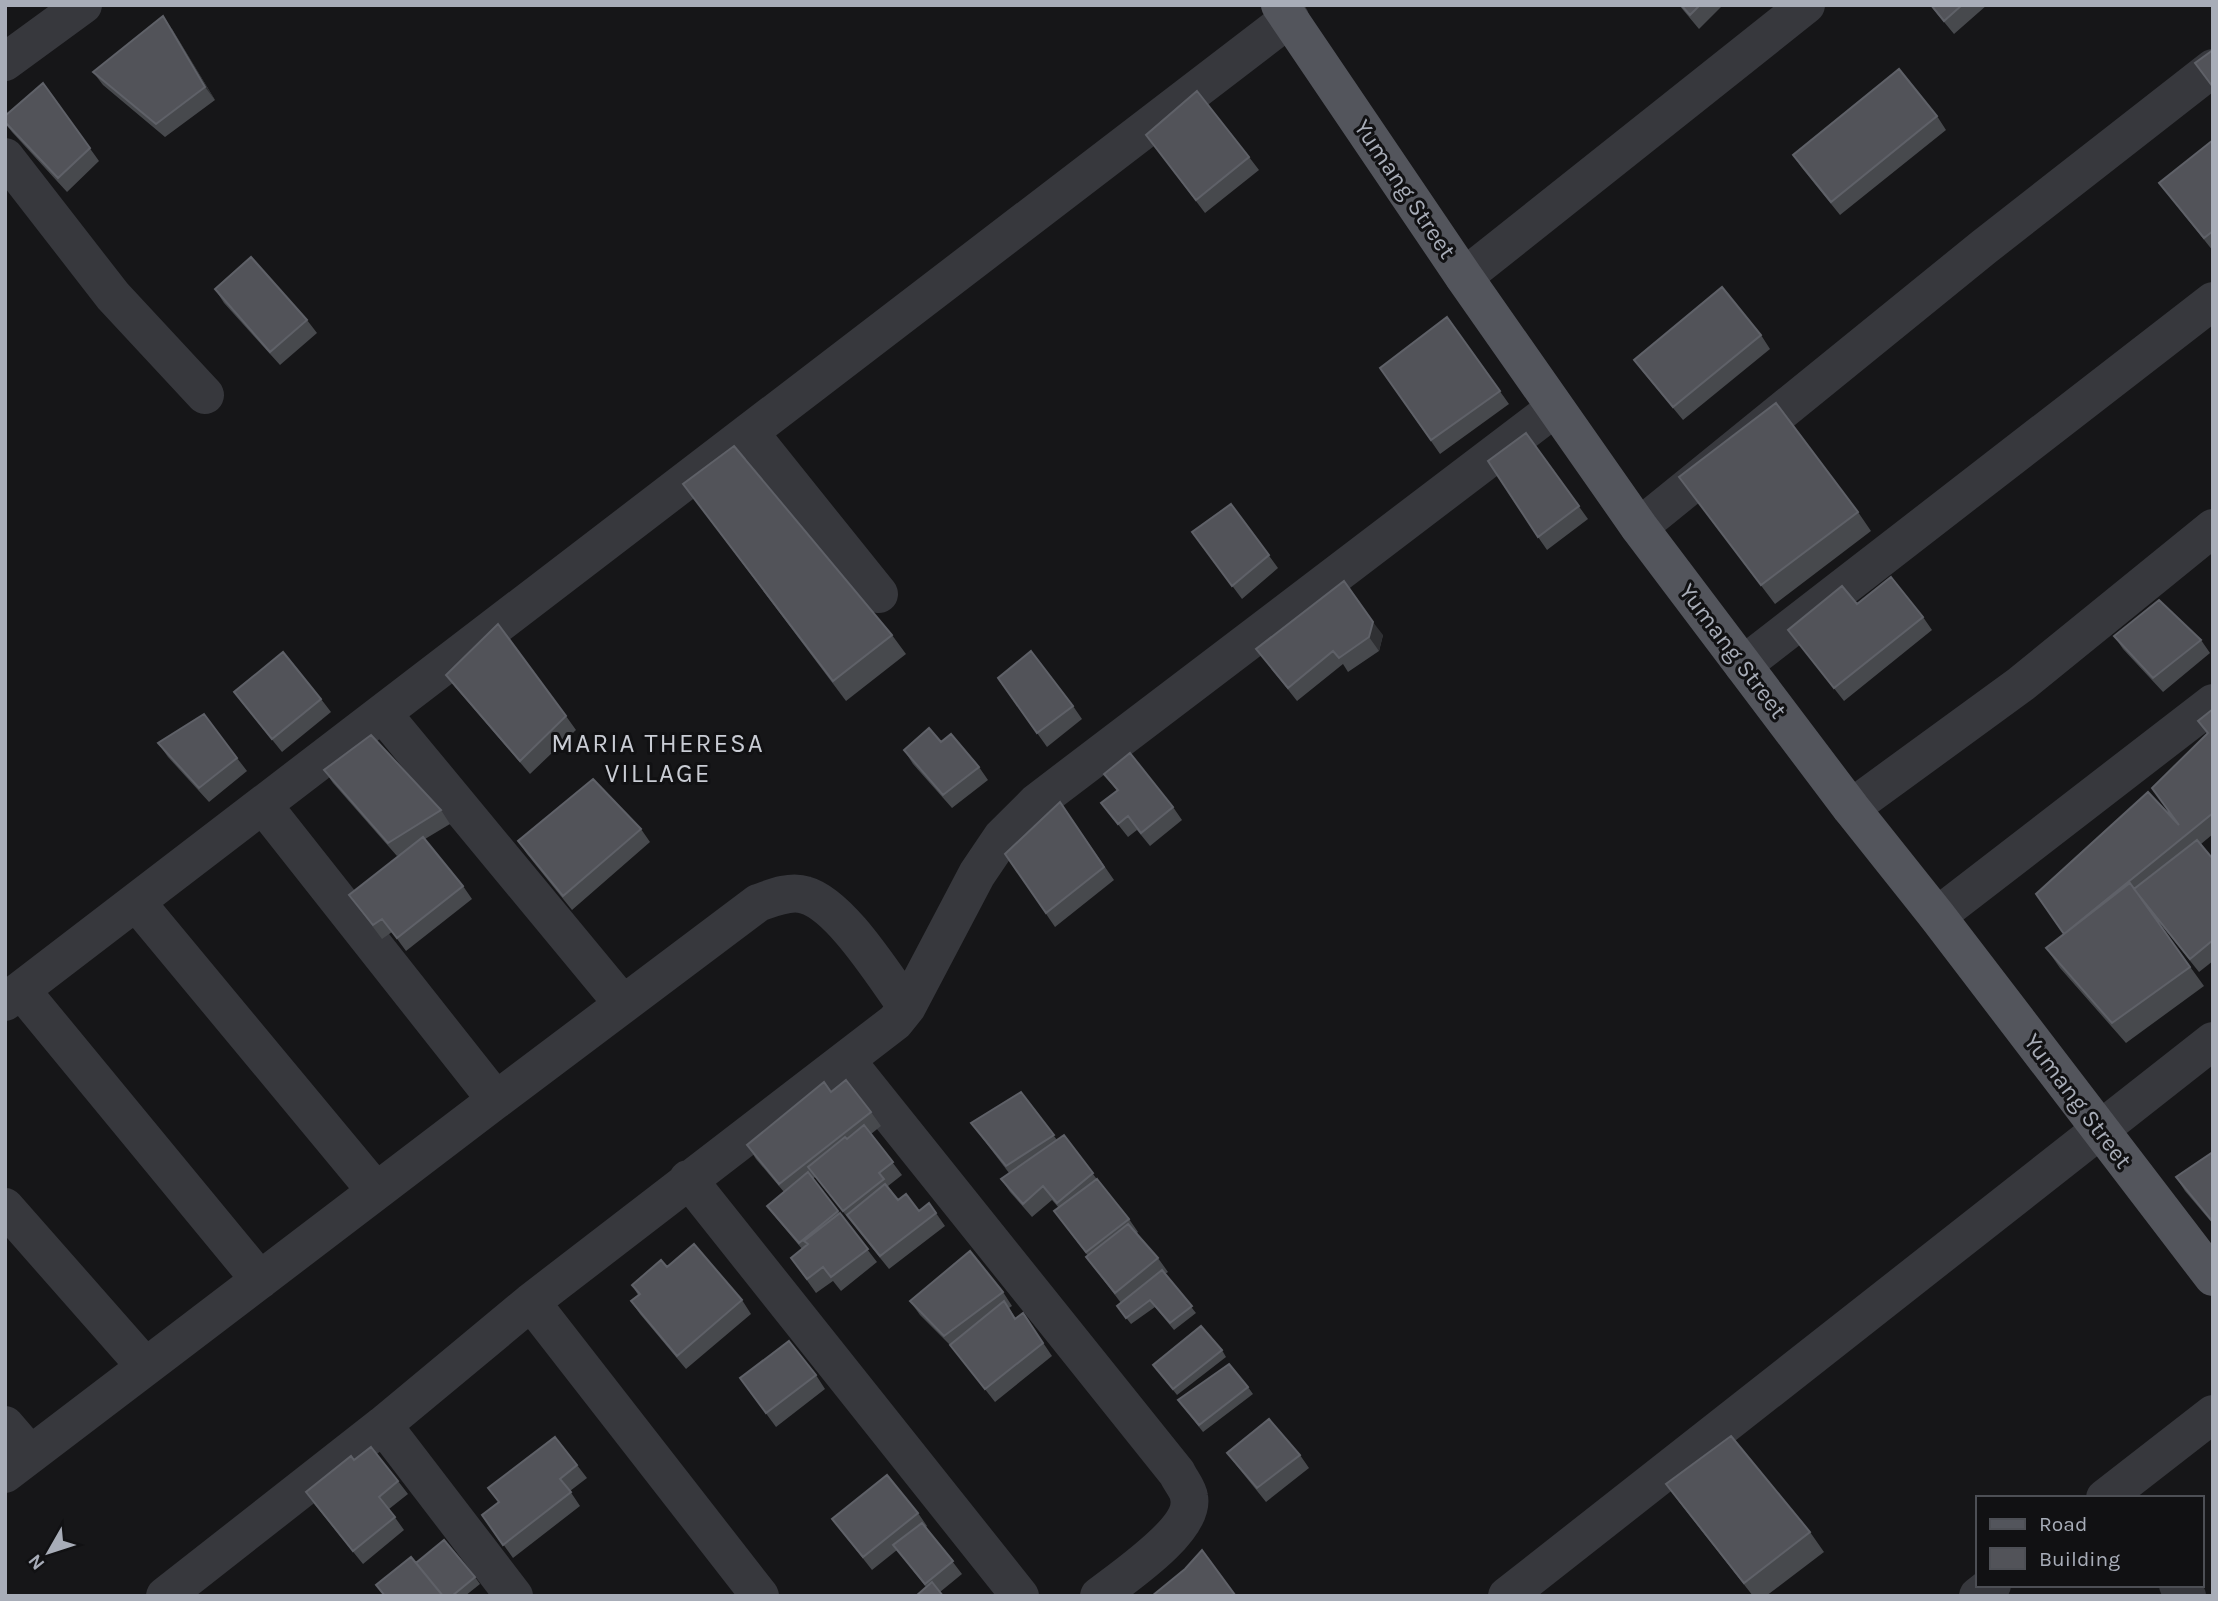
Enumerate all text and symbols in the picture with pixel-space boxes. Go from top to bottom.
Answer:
street label: Yumang Street [1348,114,1462,264]
street label: Yumang Street [1673,578,1793,724]
district label: MARIA THERESA VILLAGE [551,728,765,789]
street label: Yumang Street [2018,1028,2138,1174]
legend [1976,1496,2204,1587]
text: Road [2039,1512,2087,1536]
north arrow [14,1517,84,1587]
text: Building [2039,1547,2120,1571]
text: N [24,1550,49,1574]

